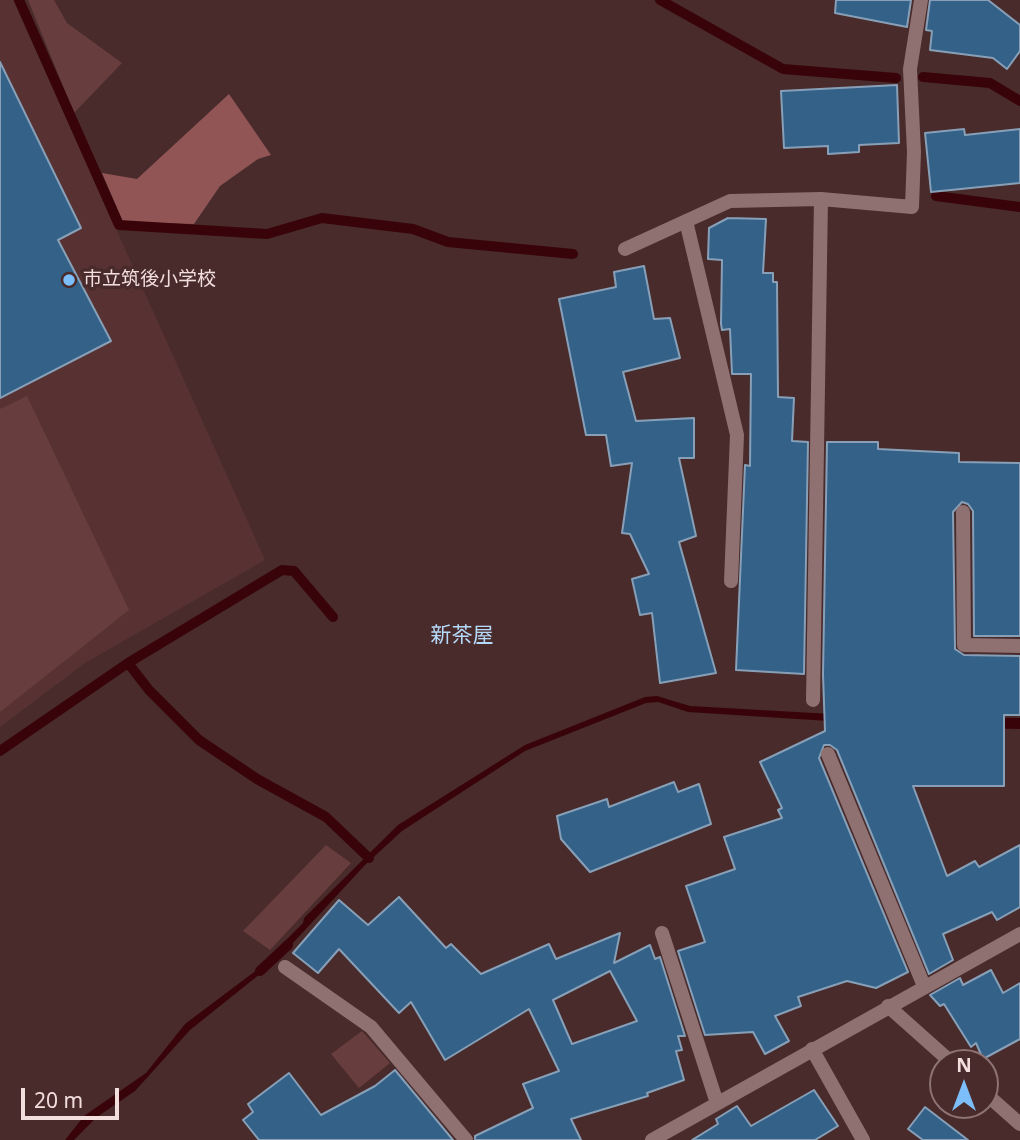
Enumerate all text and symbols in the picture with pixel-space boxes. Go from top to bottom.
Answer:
place label: 市立筑後小学校 [83,269,216,291]
marker: 市立筑後小学校 [61,272,77,288]
district label: 新茶屋 [431,623,493,649]
north arrow [929,1049,999,1119]
text: N [956,1052,972,1078]
scale bar [24,1074,122,1118]
text: 20 m [34,1086,83,1114]

